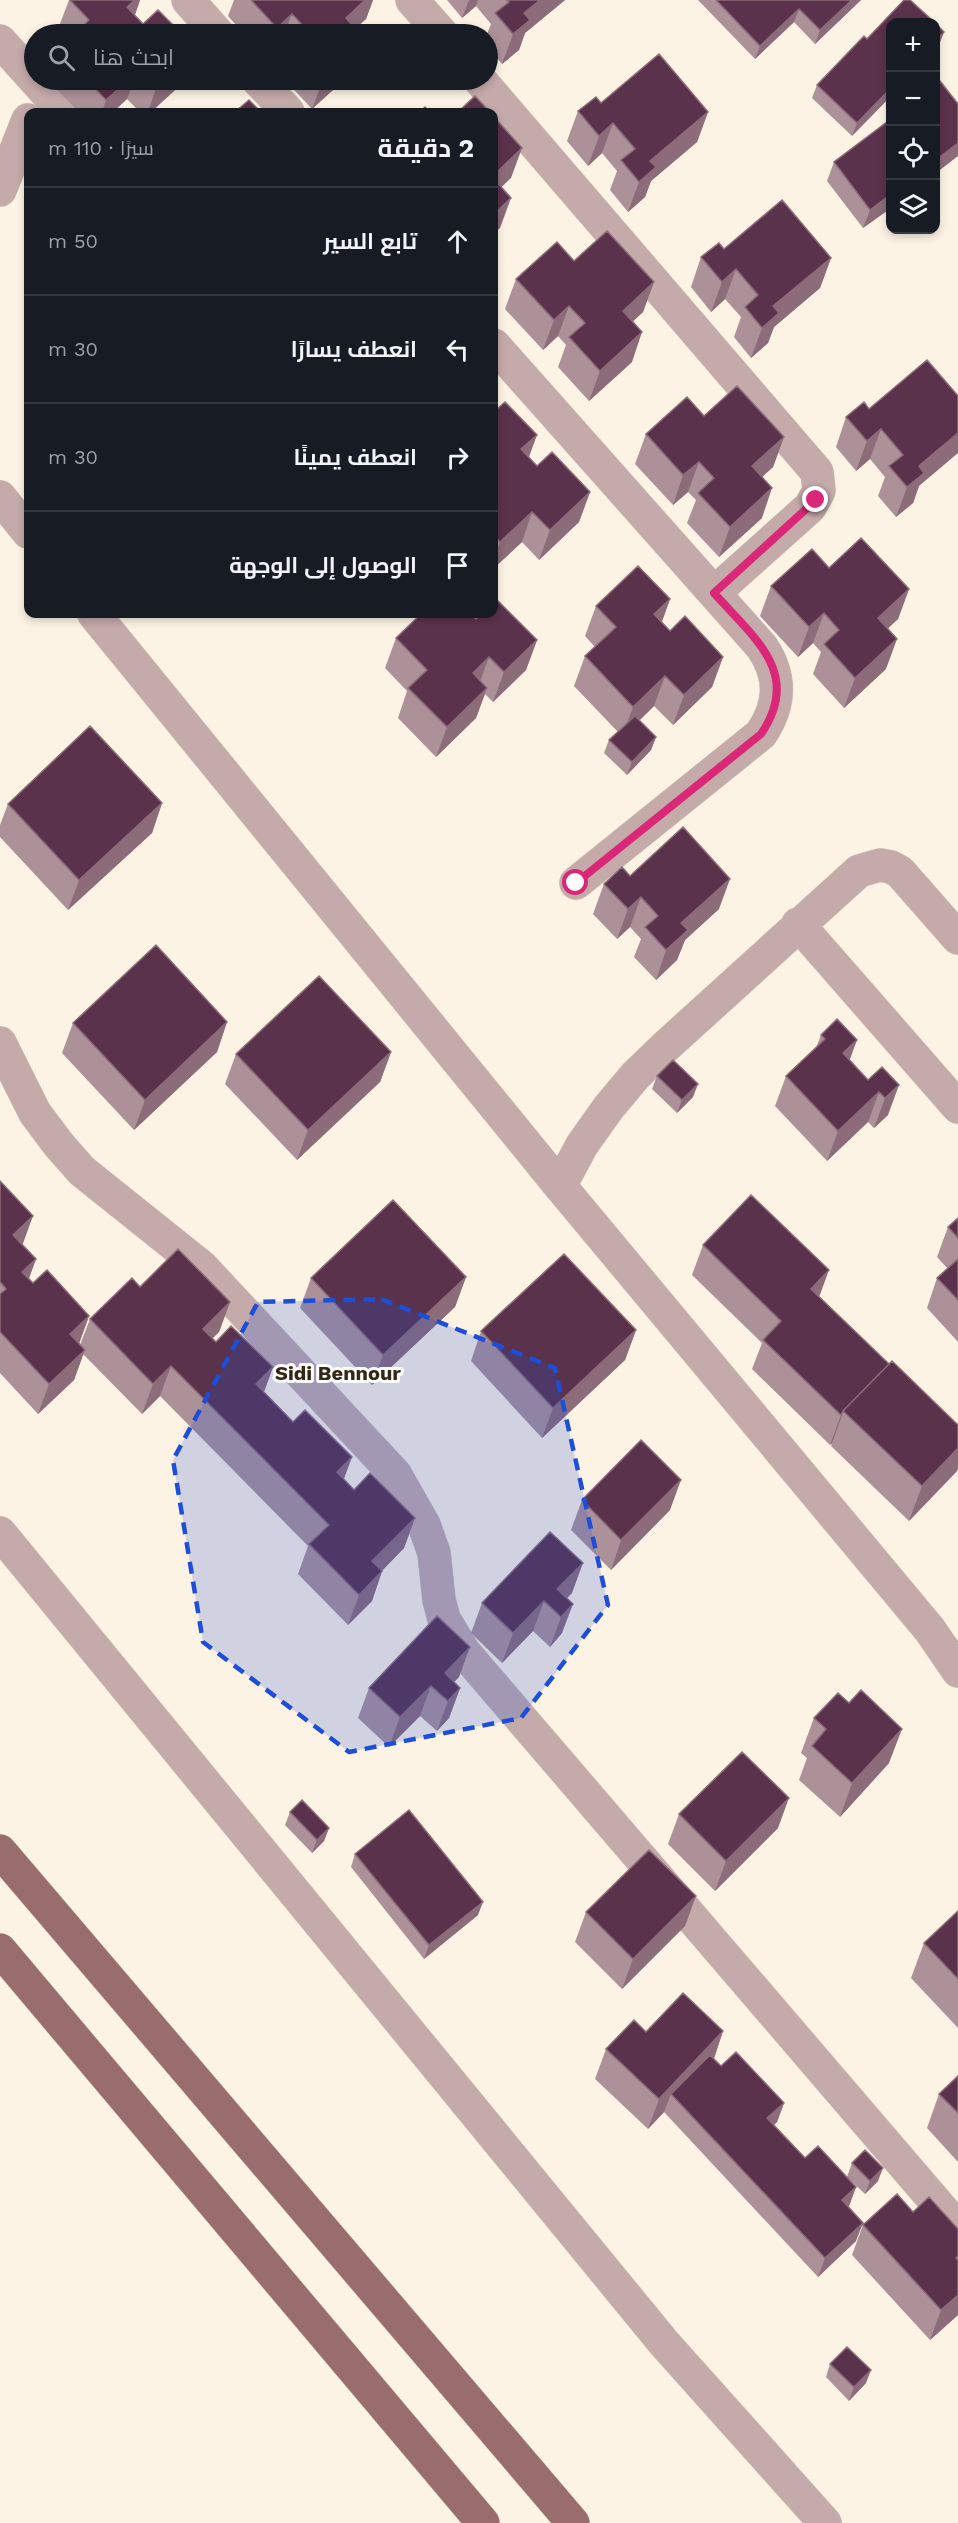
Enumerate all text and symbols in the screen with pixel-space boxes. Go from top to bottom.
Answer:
map controls [886,18,940,234]
button: + [886,18,940,72]
search box [24,24,498,90]
icon: search [45,41,78,74]
text: ابحث هنا [93,45,174,70]
button: − [886,72,940,126]
button: locate [886,126,940,180]
text: 2 دقيقة [378,133,474,163]
text: سيرًا · 110 m [48,136,154,160]
button: layers [886,180,940,234]
icon: ahead [441,225,474,258]
text: 50 m [48,229,98,253]
text: تابع السير [323,229,417,254]
icon: left [441,333,474,366]
text: 30 m [48,337,98,361]
text: انعطف يسارًا [291,337,417,362]
icon: right [441,441,474,474]
text: 30 m [48,445,98,469]
text: انعطف يمينًا [293,445,417,470]
route end [802,486,828,512]
icon: arrive [441,549,474,582]
text: الوصول إلى الوجهة [229,553,417,578]
route start [562,869,588,895]
district label: Sidi Bennour [275,1361,401,1385]

